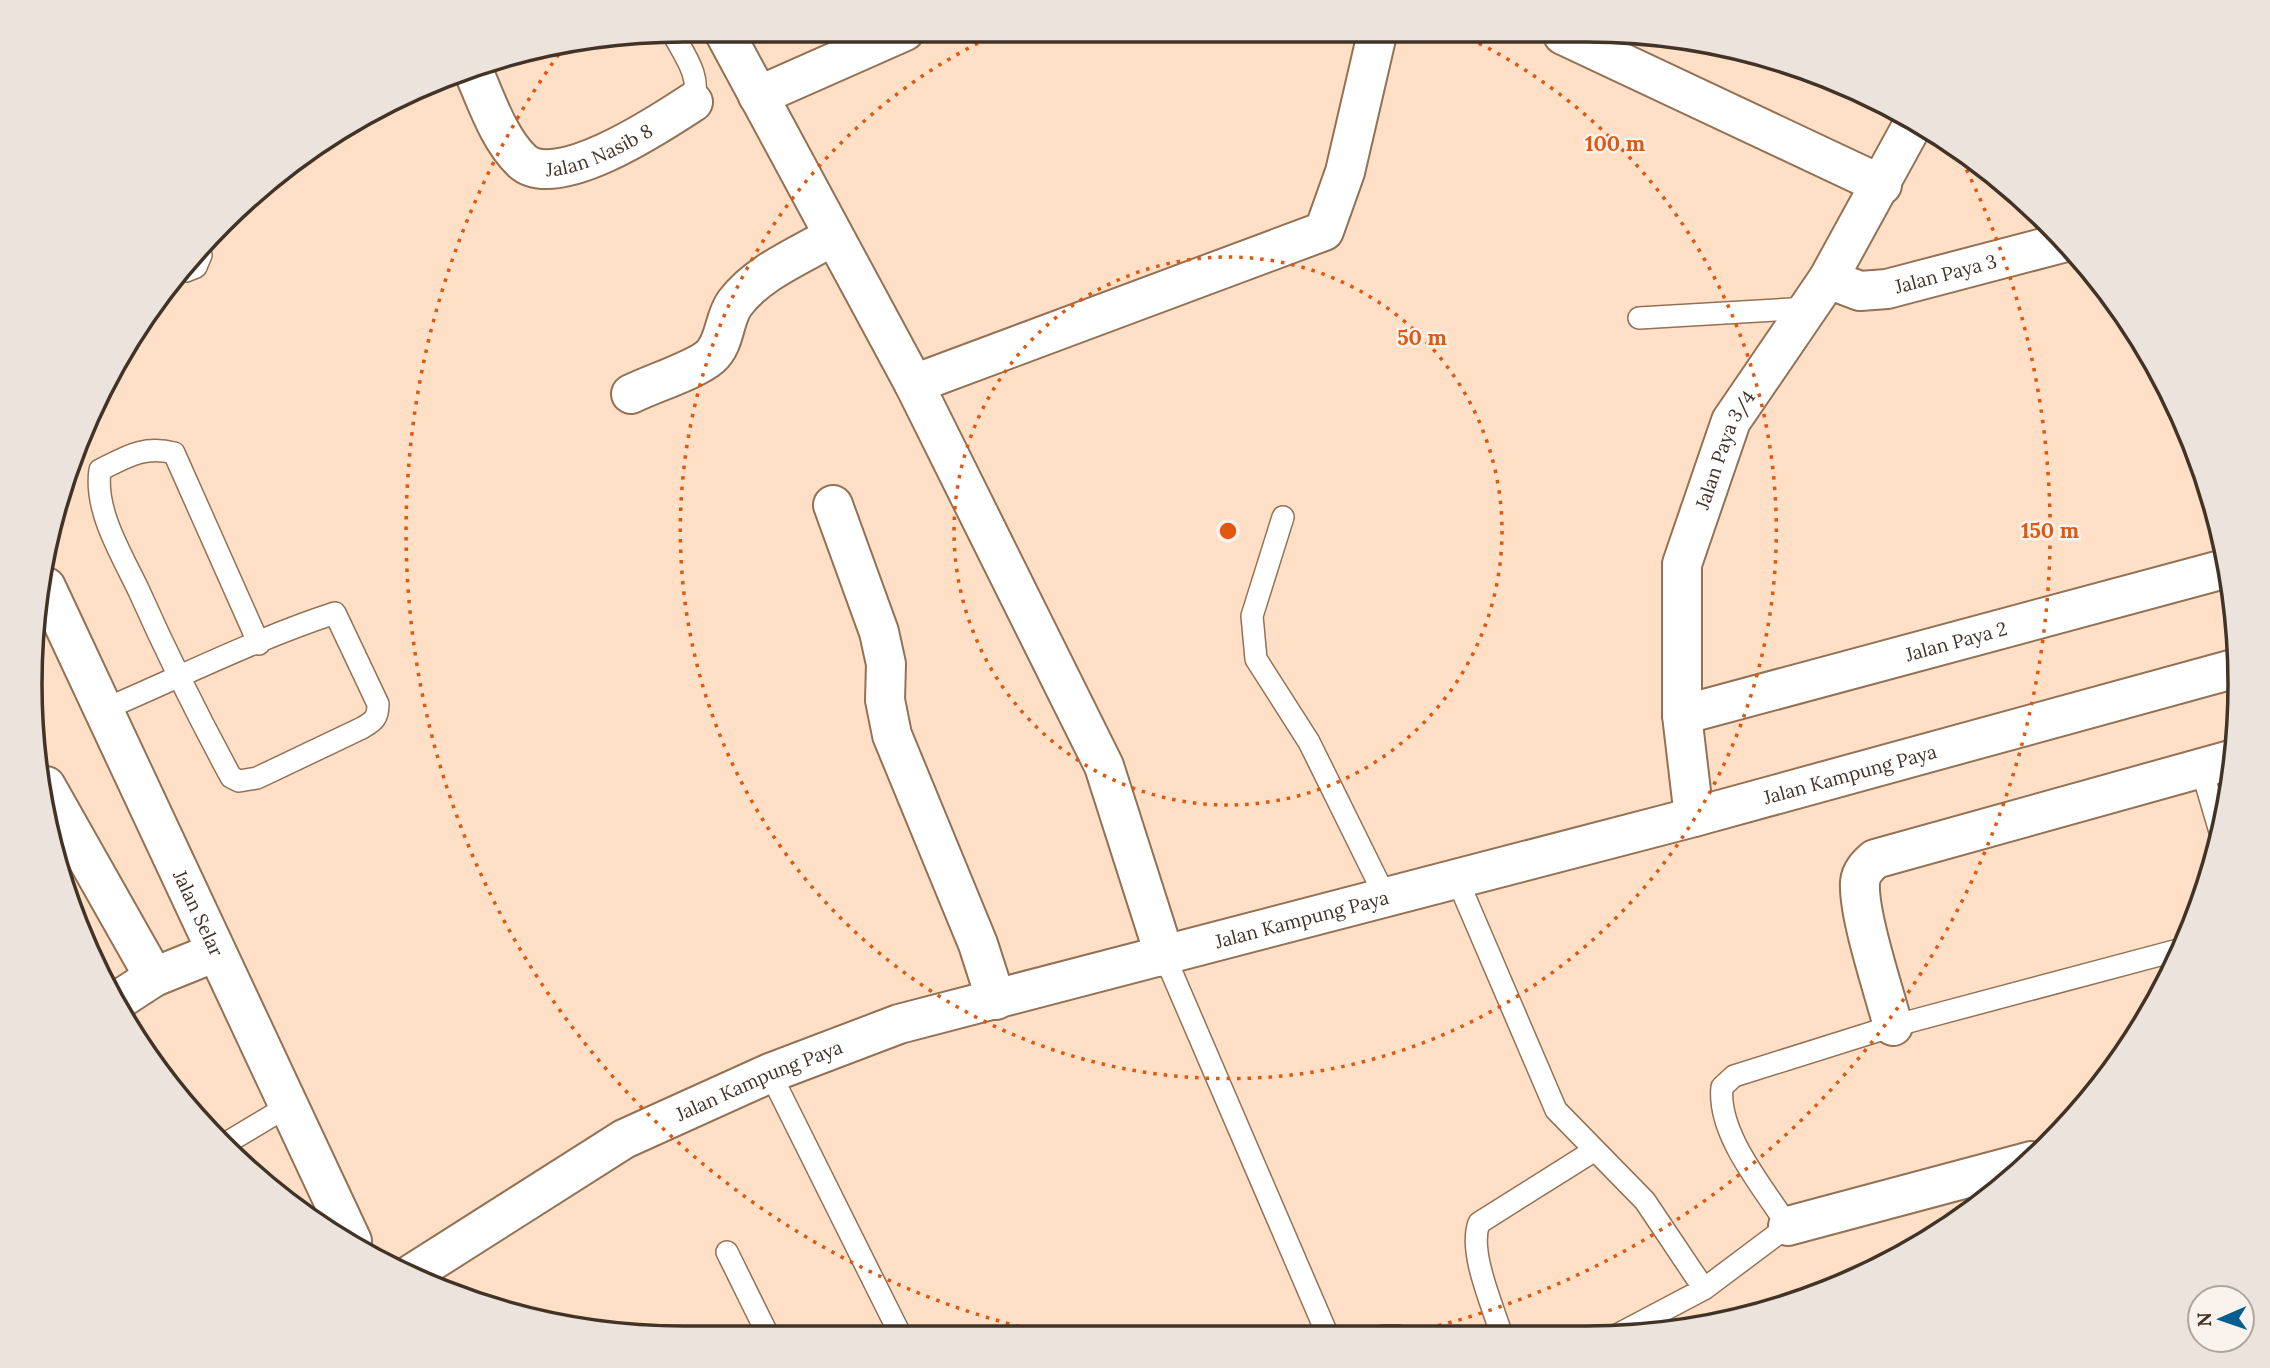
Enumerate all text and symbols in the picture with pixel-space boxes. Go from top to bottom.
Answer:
street label: Jalan Nasib 8 [544,118,657,181]
text: 100 m [1585,130,1645,157]
street label: Jalan Paya 3 [1891,249,1999,299]
text: 50 m [1397,324,1447,351]
street label: Jalan Paya 3/4 [1689,386,1760,513]
text: 150 m [2021,517,2079,544]
centre of rings [1216,519,1240,543]
street label: Jalan Paya 2 [1902,616,2010,667]
street label: Jalan Kampung Paya [1760,739,1939,810]
street label: Jalan Selar [168,865,229,961]
street label: Jalan Kampung Paya [1211,885,1391,953]
street label: Jalan Kampung Paya [671,1035,846,1126]
north arrow [2186,1284,2256,1354]
text: N [2192,1312,2216,1327]

